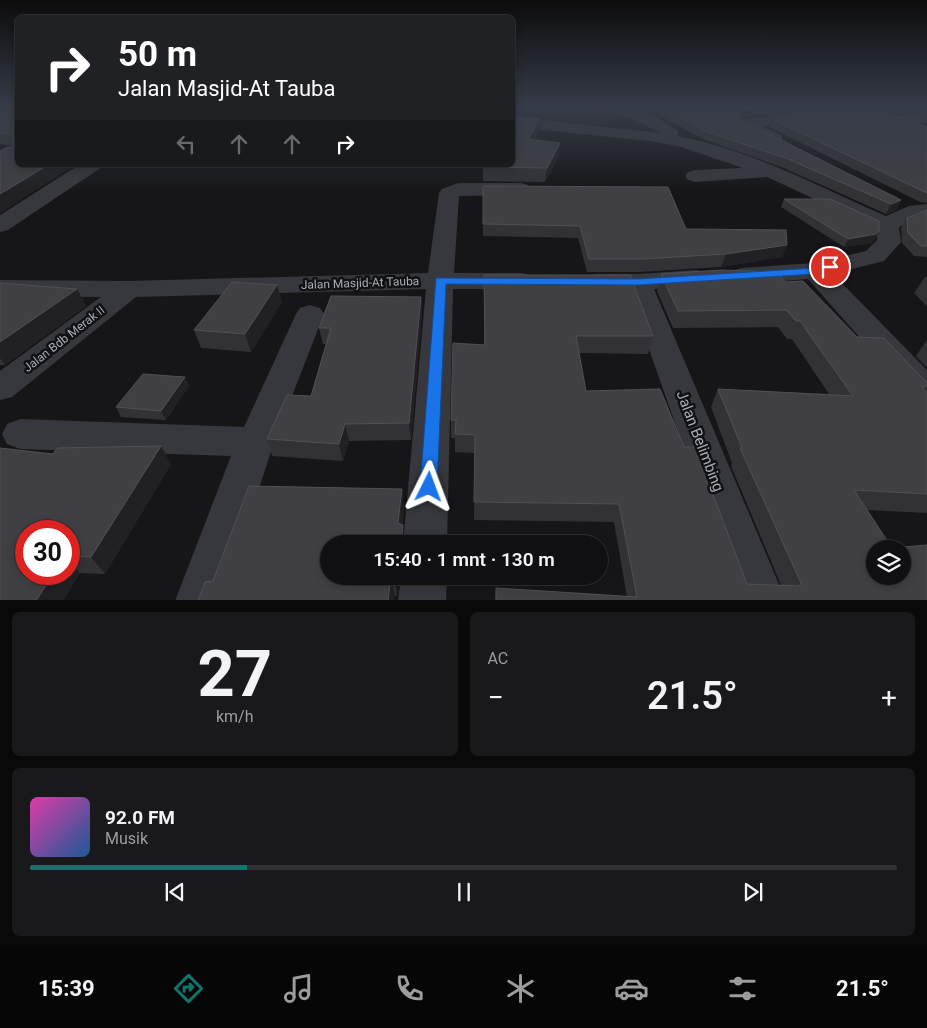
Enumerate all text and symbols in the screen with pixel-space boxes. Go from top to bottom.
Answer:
text: 50 m [118,34,197,75]
icon: right [35,35,100,100]
text: Jalan Masjid-At Tauba [118,76,335,101]
icon: left [172,130,200,158]
icon: ahead [225,130,253,158]
icon: ahead [278,130,306,158]
icon: right [331,130,359,158]
pin [809,246,851,288]
icon: arrive [816,253,844,281]
street label: Jalan Masjid-At Tauba [301,274,419,292]
street label: Jalan Bdb Merak II [21,303,107,375]
street label: Jalan Belimbing [672,388,728,494]
position arrow [402,460,454,512]
speed limit sign: 30 [15,520,80,585]
map controls [866,540,911,585]
button: layers [866,540,911,585]
text: 15:40 · 1 mnt · 130 m [373,548,555,571]
text: 27 [197,636,272,712]
text: AC [488,649,508,668]
text: 21.5° [647,674,738,718]
text: − [488,681,504,714]
text: + [881,681,897,714]
text: km/h [216,707,254,726]
text: 92.0 FM [105,806,175,829]
text: Musik [105,829,148,848]
icon: previous [161,878,189,906]
icon: pause [450,878,478,906]
icon: next [739,878,767,906]
icon: directions [171,971,206,1006]
icon: music [281,971,316,1006]
icon: phone [392,971,427,1006]
icon: climate [503,971,538,1006]
icon: car [614,971,649,1006]
icon: filters [725,971,760,1006]
text: 15:39 [38,976,95,1001]
text: 21.5° [836,976,889,1001]

